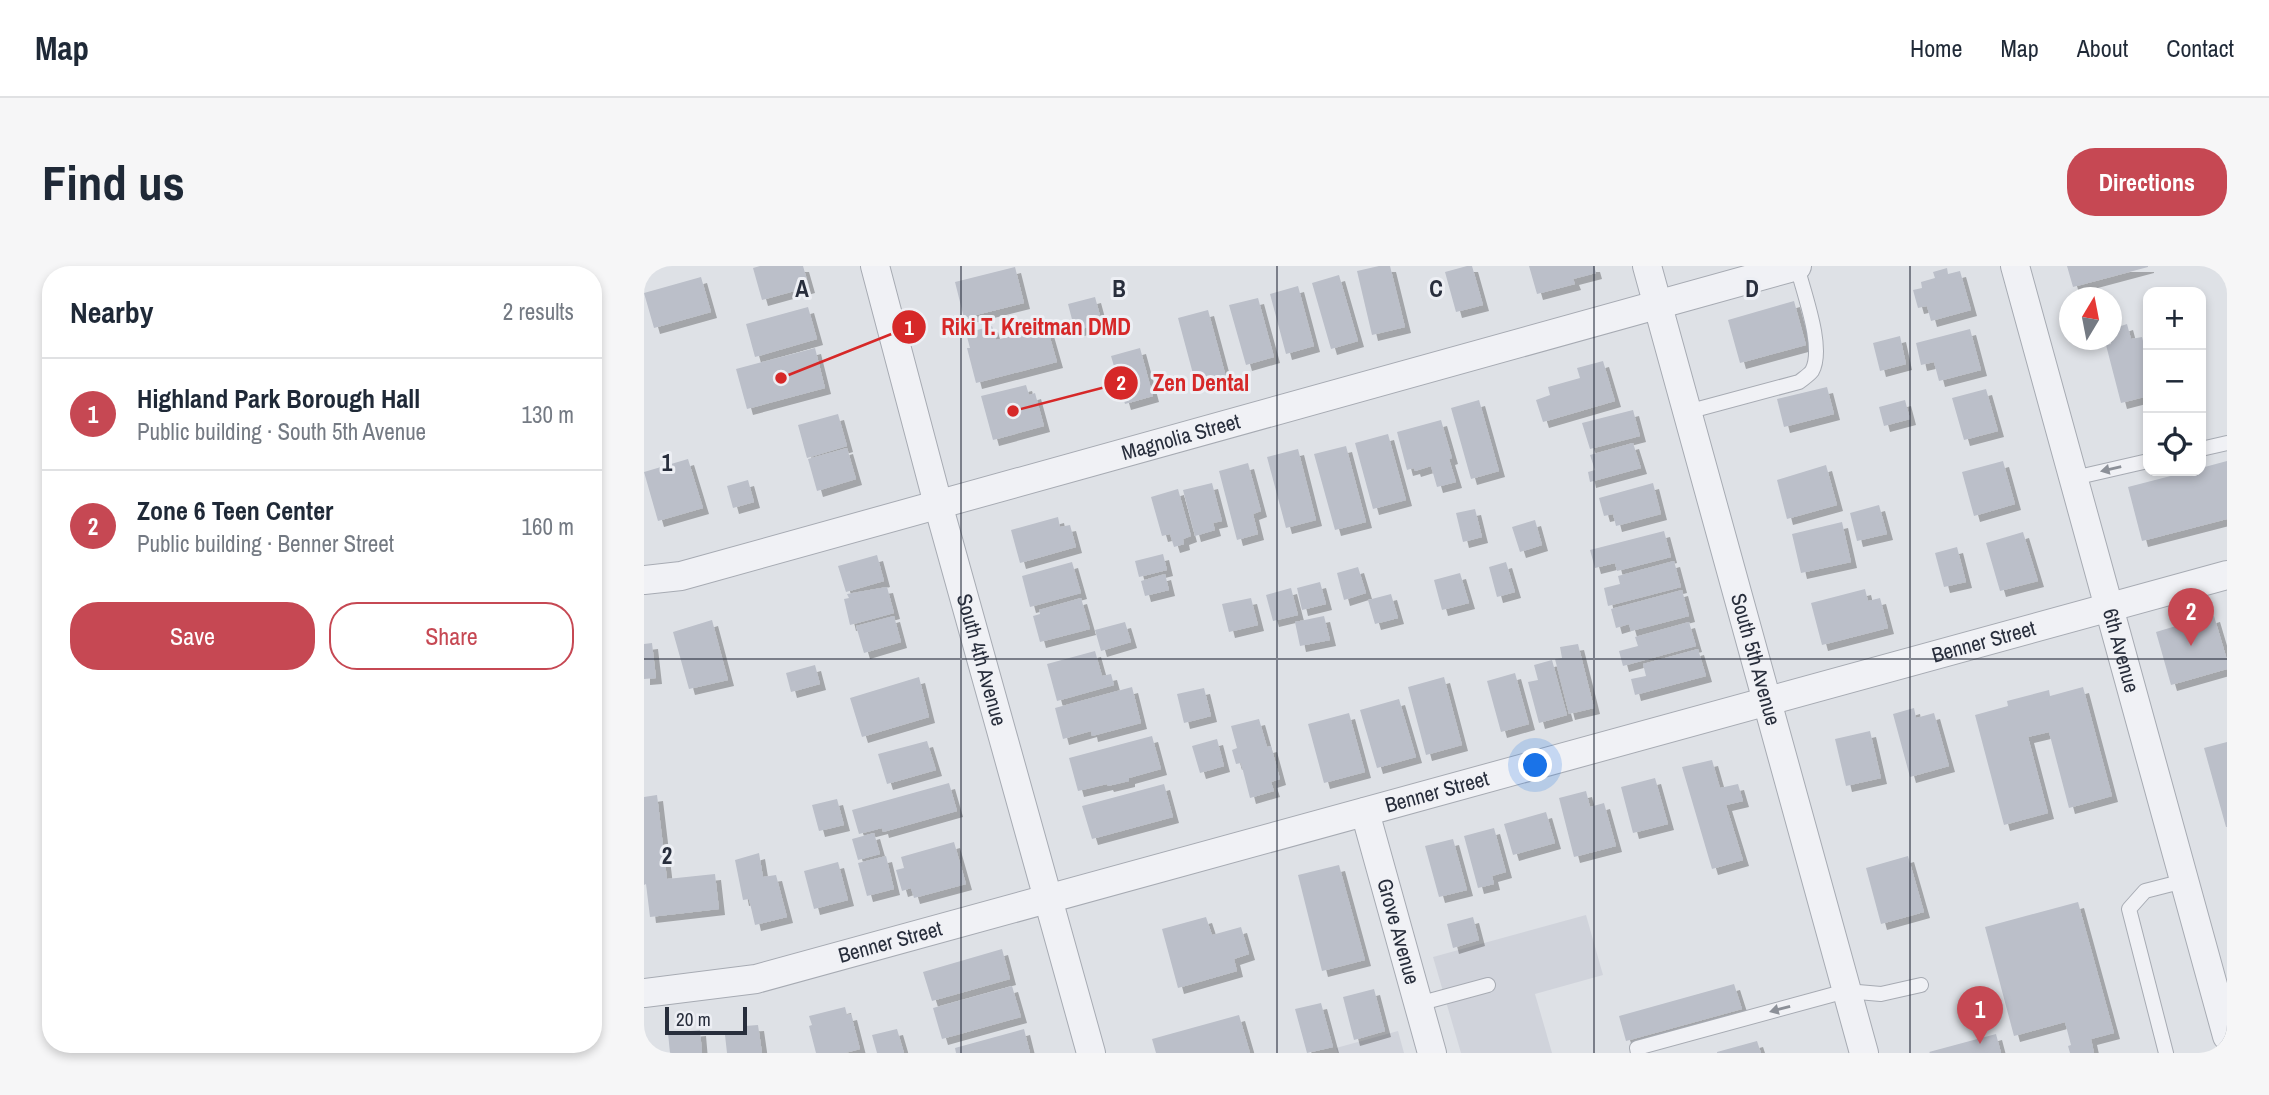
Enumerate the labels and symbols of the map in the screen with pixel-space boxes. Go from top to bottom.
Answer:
text: A [795,273,809,304]
text: B [1112,273,1126,304]
text: C [1429,273,1443,304]
text: D [1745,273,1759,304]
north arrow [2059,287,2122,350]
callout: Riki T. Kreitman DMD [892,305,1145,349]
text: Riki T. Kreitman DMD [941,311,1131,342]
text: 1 [904,313,914,342]
callout: Zen Dental [1104,361,1263,405]
text: Zen Dental [1153,367,1249,398]
text: 2 [1116,368,1126,397]
street label: Magnolia Street [1118,406,1243,467]
text: 1 [662,447,673,478]
one-way arrow [2100,464,2122,475]
pin: 2 [2168,588,2214,646]
street label: South 4th Avenue [950,590,1014,729]
street label: South 5th Avenue [1724,590,1788,728]
street label: 6th Avenue [2096,605,2147,696]
street label: Benner Street [1928,613,2039,669]
your location [1518,748,1552,782]
street label: Benner Street [1382,763,1492,820]
text: 2 [662,840,672,871]
street label: Grove Avenue [1370,875,1427,988]
street label: Benner Street [835,914,945,970]
pin: 1 [1957,986,2003,1044]
scale bar [665,1004,747,1036]
one-way arrow [1769,1004,1791,1015]

